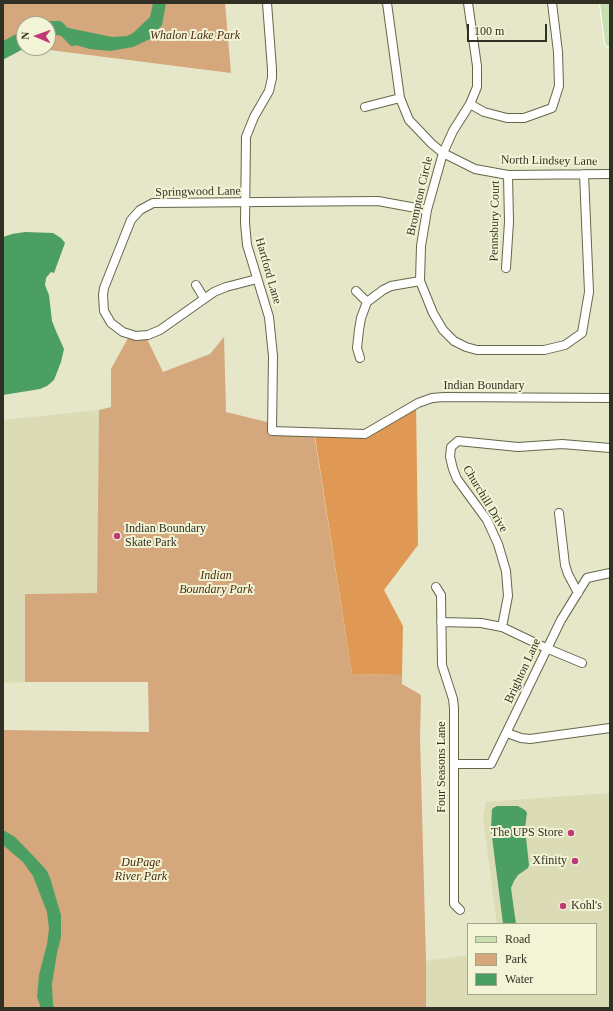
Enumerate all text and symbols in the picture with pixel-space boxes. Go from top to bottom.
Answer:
north arrow [16,16,56,56]
scale bar [469,16,549,42]
text: 100 m [474,24,504,38]
park label: Whalon Lake Park [150,29,240,43]
text: N [19,31,31,40]
street label: North Lindsey Lane [501,153,597,169]
street label: Brompton Circle [404,155,436,237]
street label: Pennsbury Court [487,180,503,262]
street label: Springwood Lane [155,184,241,200]
street label: Hartford Lane [252,236,284,306]
street label: Indian Boundary [444,379,524,393]
street label: Churchill Drive [459,463,511,535]
place label: Indian Boundary Skate Park [125,522,206,550]
marker: Indian Boundary Skate Park [112,531,122,541]
park label: Indian Boundary Park [179,569,253,597]
street label: Brighton Lane [502,636,544,706]
street label: Four Seasons Lane [435,721,449,813]
place label: The UPS Store [491,826,563,840]
marker: The UPS Store [566,828,576,838]
place label: Xfinity [532,854,567,868]
park label: DuPage River Park [115,856,167,884]
marker: Xfinity [570,856,580,866]
place label: Kohl's [571,899,602,913]
marker: Kohl's [558,901,568,911]
legend [467,923,597,995]
text: Road [505,932,530,946]
text: Park [505,952,527,966]
text: Water [505,972,533,986]

